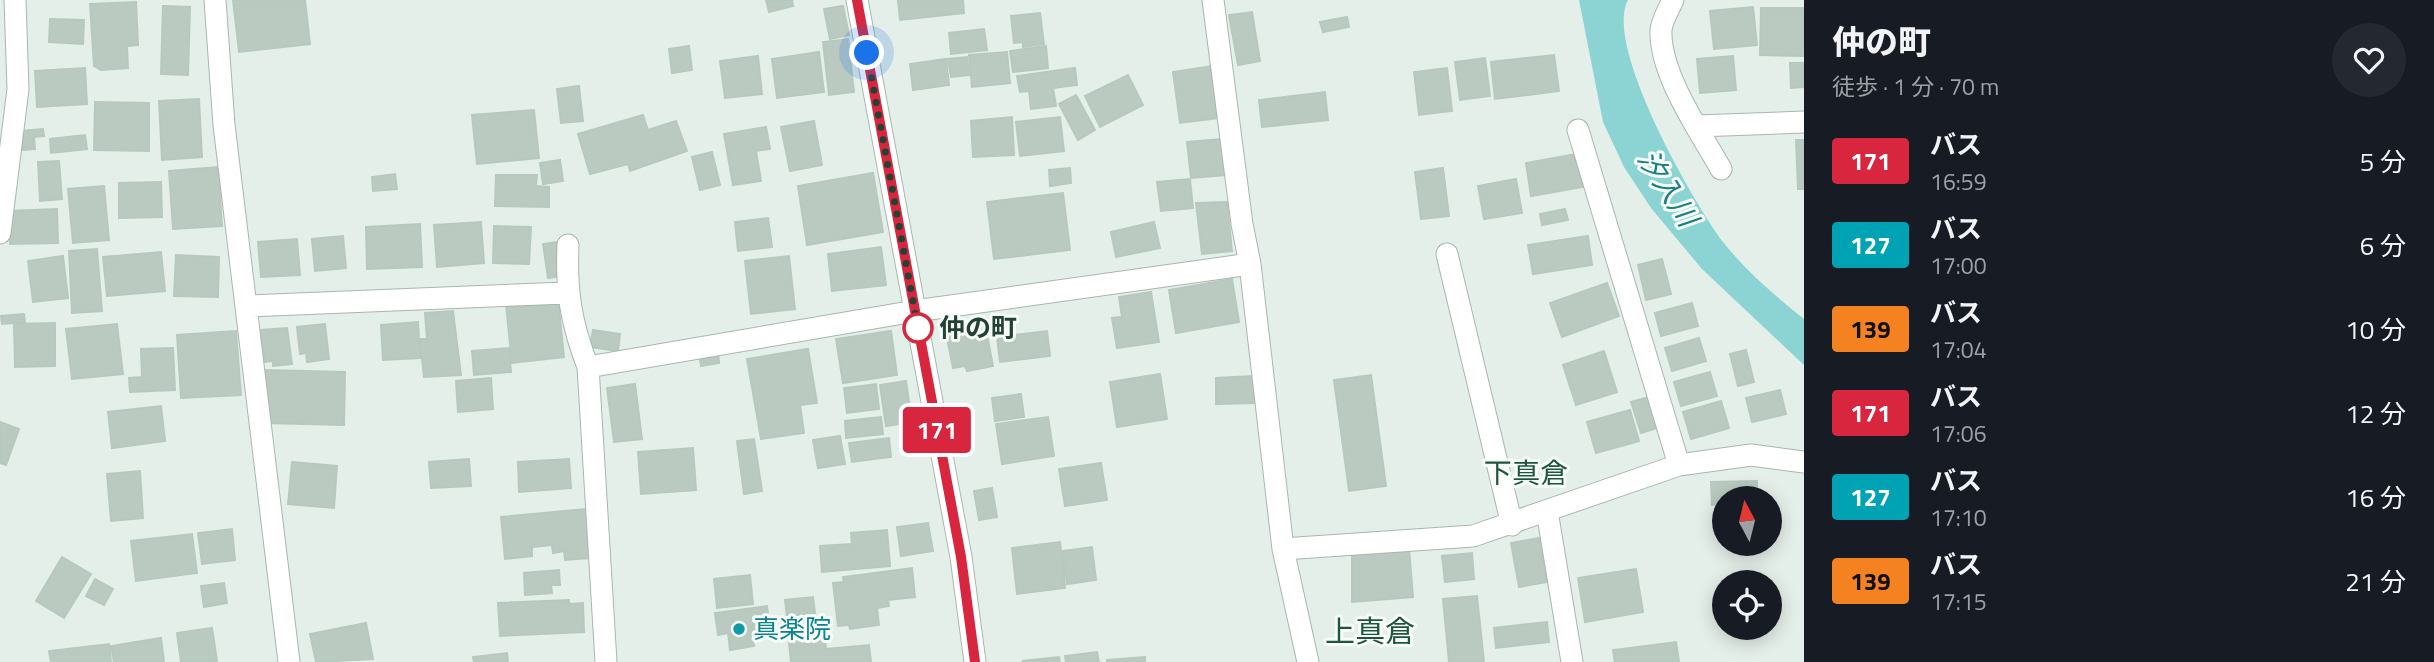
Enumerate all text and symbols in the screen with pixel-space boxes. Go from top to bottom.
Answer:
text: 仲の町 [1832,17,1931,67]
button: heart [2332,23,2406,97]
your location [849,35,884,70]
text: 徒歩 · 1 分 · 70 m [1832,69,1999,104]
text: バス [1930,125,1982,164]
water label: 汐入川 [1628,141,1711,237]
text: 5 分 [2360,142,2406,181]
text: 171 [1850,143,1891,179]
text: 16:59 [1930,164,1987,199]
text: バス [1930,209,1982,248]
text: 6 分 [2360,226,2406,265]
text: 127 [1850,227,1891,263]
text: 17:00 [1930,248,1987,283]
text: バス [1930,293,1982,332]
place label: 仲の町 [939,308,1017,347]
text: 10 分 [2345,310,2406,349]
text: 139 [1850,311,1891,347]
marker: 仲の町 [903,313,933,343]
text: 17:04 [1930,332,1987,367]
text: バス [1930,377,1982,416]
text: 12 分 [2345,394,2406,433]
text: 171 [1850,395,1891,431]
line badge: 171 [897,407,977,453]
text: 171 [917,412,957,448]
text: 17:06 [1930,416,1987,451]
district label: 下真倉 [1484,451,1568,494]
text: バス [1930,461,1982,500]
text: 16 分 [2345,478,2406,517]
text: 127 [1850,479,1891,515]
north arrow [1712,486,1782,556]
map controls [1712,486,1782,640]
text: 17:10 [1930,500,1987,535]
text: バス [1930,545,1982,584]
text: 21 分 [2345,562,2406,601]
text: 139 [1850,563,1891,599]
button: locate [1712,570,1782,640]
text: 17:15 [1930,584,1987,619]
district label: 上真倉 [1325,608,1415,654]
place label: 真楽院 [753,609,831,648]
marker: 真楽院 [731,621,747,637]

